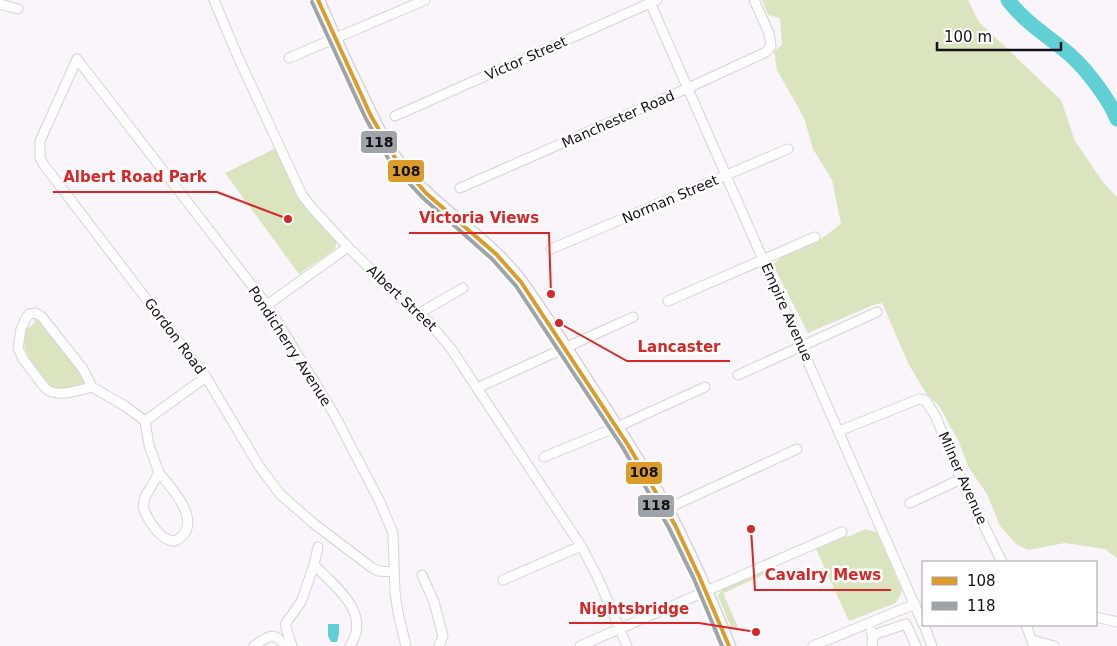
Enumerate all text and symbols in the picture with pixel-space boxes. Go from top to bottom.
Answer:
scale bar [937,20,1061,52]
text: 100 m [944,28,992,46]
street label: Victor Street [483,33,570,83]
street label: Manchester Road [559,87,677,151]
line badge: 118 [360,130,398,154]
text: 118 [364,134,394,150]
line badge: 108 [387,159,425,183]
callout: Albert Road Park [53,162,217,192]
text: 108 [391,163,421,179]
text: Albert Road Park [63,168,208,186]
street label: Norman Street [620,171,721,226]
callout: Victoria Views [409,203,549,233]
text: Victoria Views [419,209,539,227]
street label: Empire Avenue [758,260,816,364]
street label: Albert Street [364,262,440,335]
street label: Pondicherry Avenue [245,283,335,409]
street label: Gordon Road [141,295,209,377]
callout: Lancaster [627,331,730,361]
text: Lancaster [637,338,721,356]
street label: Milner Avenue [935,429,991,527]
line badge: 108 [625,461,663,485]
text: 108 [629,464,659,480]
line badge: 118 [637,494,675,518]
text: 118 [641,497,671,513]
callout: Cavalry Mews [755,560,891,590]
legend [922,561,1097,626]
text: Cavalry Mews [765,566,881,584]
text: 108 [967,572,996,590]
callout: Nightsbridge [569,593,699,623]
text: 118 [967,597,996,615]
text: Nightsbridge [579,600,689,618]

